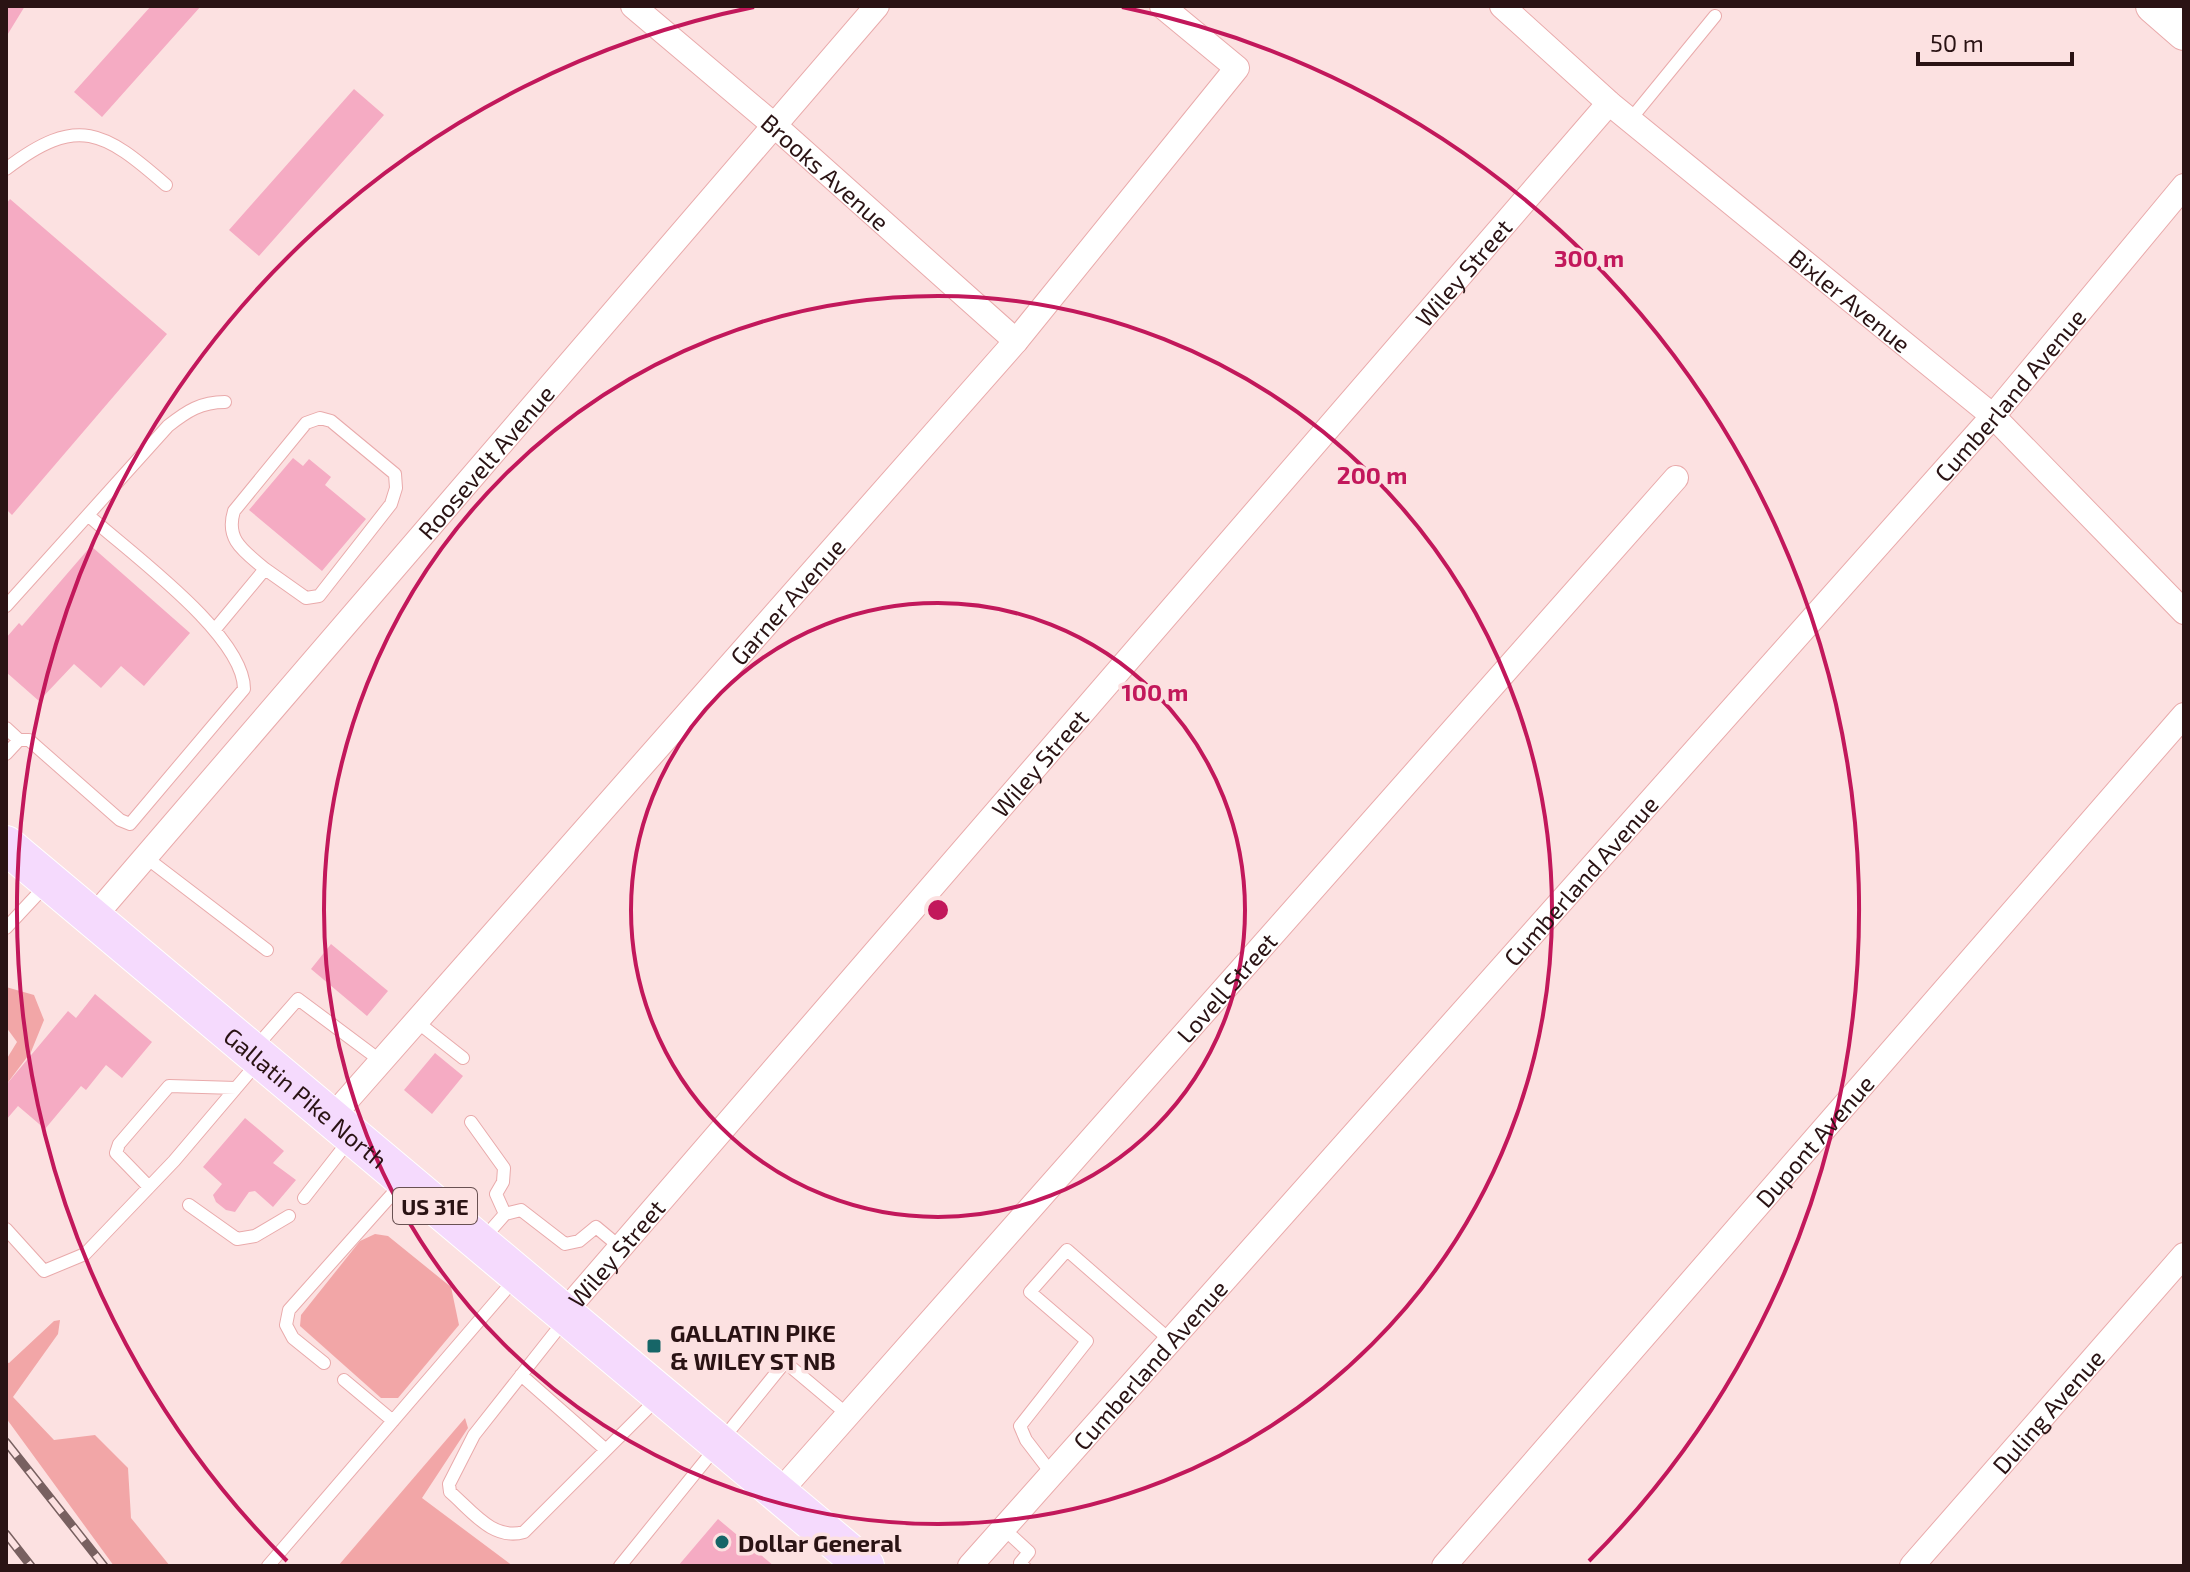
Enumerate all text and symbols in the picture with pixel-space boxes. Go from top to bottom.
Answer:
scale bar [1918,16,2072,66]
text: 50 m [1930,28,1984,57]
street label: Brooks Avenue [756,107,896,236]
street label: Wiley Street [1408,212,1517,332]
street label: Bixler Avenue [1784,242,1917,358]
text: 300 m [1554,243,1624,272]
street label: Cumberland Avenue [1928,302,2091,487]
street label: Roosevelt Avenue [411,379,560,544]
text: 200 m [1337,460,1407,489]
street label: Garner Avenue [723,532,850,670]
text: 100 m [1122,677,1188,706]
street label: Wiley Street [985,703,1094,822]
street label: Cumberland Avenue [1497,789,1663,971]
centre of rings [924,896,952,924]
street label: Lovell Street [1170,926,1282,1048]
street label: Gallatin Pike North [219,1020,394,1174]
street label: Dupont Avenue [1749,1068,1879,1212]
road number: US 31E [393,1188,477,1224]
street label: Wiley Street [561,1193,670,1313]
street label: Cumberland Avenue [1066,1273,1233,1455]
place label: GALLATIN PIKE & WILEY ST NB [670,1318,836,1375]
marker: GALLATIN PIKE & WILEY ST NB [645,1337,663,1355]
street label: Duling Avenue [1986,1343,2110,1479]
place label: Dollar General [738,1528,902,1557]
marker: Dollar General [713,1533,731,1551]

